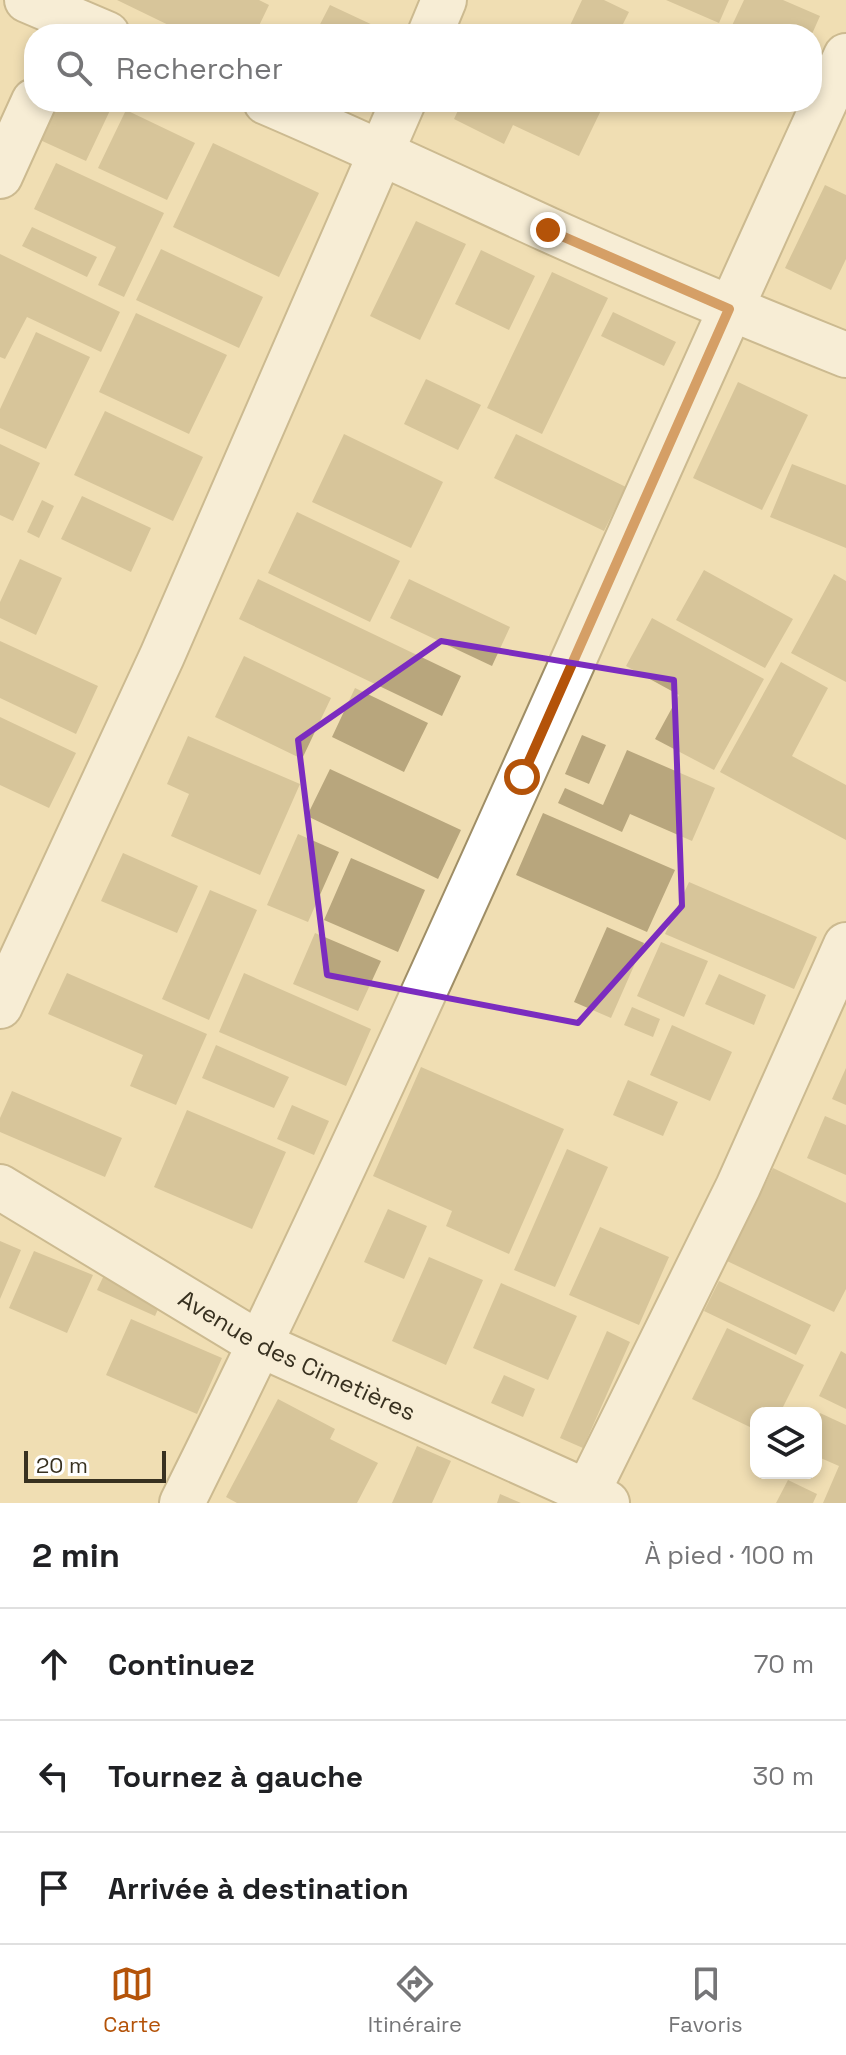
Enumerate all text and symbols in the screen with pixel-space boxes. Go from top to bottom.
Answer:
search box [24,24,822,112]
icon: search [52,46,96,90]
text: Rechercher [116,49,283,88]
route end [530,212,566,248]
route start [504,759,540,795]
street label: Avenue des Cimetières [173,1283,421,1428]
map controls [750,1407,822,1479]
button: layers [750,1407,822,1479]
scale bar [24,1447,166,1483]
text: 20 m [36,1451,88,1479]
text: 2 min [32,1534,120,1577]
text: À pied · 100 m [645,1538,814,1572]
icon: ahead [32,1642,76,1686]
text: Continuez [108,1645,255,1684]
text: 70 m [754,1647,814,1681]
icon: left [32,1754,76,1798]
text: Tournez à gauche [108,1757,363,1796]
text: 30 m [753,1759,814,1793]
icon: arrive [32,1866,76,1910]
text: Arrivée à destination [108,1869,409,1908]
tab: Carte [103,1962,161,2038]
tab: Itinéraire [368,1962,462,2038]
tab: Favoris [669,1962,743,2038]

